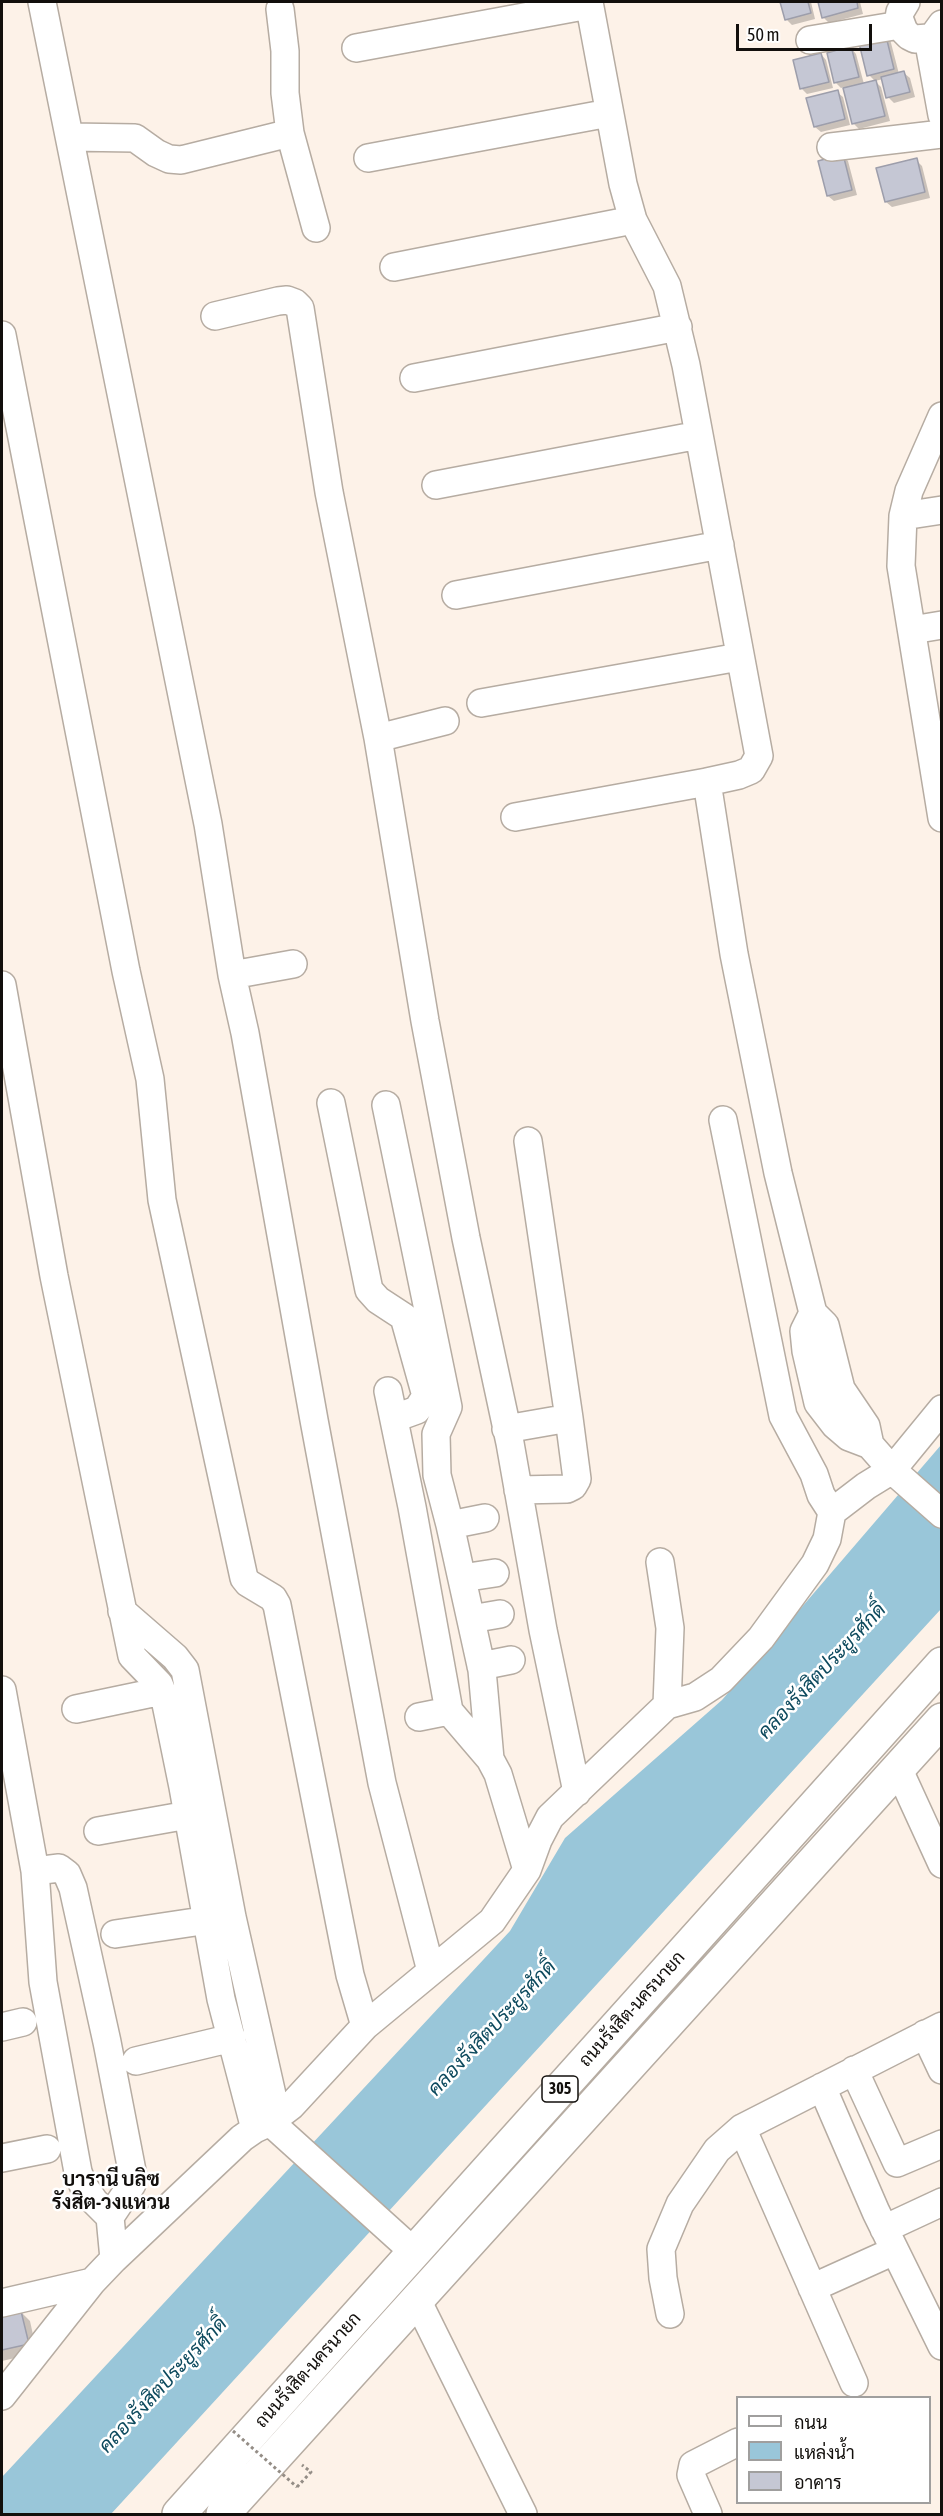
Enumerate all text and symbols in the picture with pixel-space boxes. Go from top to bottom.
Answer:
scale bar [739,12,876,50]
text: 50 m [747,24,779,45]
water label: คลองรังสิตประยูรศักดิ์ [753,1598,891,1744]
street label: ถนนรังสิต-นครนายก [574,1947,690,2071]
water label: คลองรังสิตประยูรศักดิ์ [423,1955,561,2101]
road number: 305 [542,2076,578,2102]
district label: บารานี บลิซ รังสิต-วงแหวน [52,2168,170,2215]
street label: ถนนรังสิต-นครนายก [250,2308,366,2432]
water label: คลองรังสิตประยูรศักดิ์ [94,2312,232,2458]
legend [736,2396,931,2504]
text: ถนน [794,2412,827,2433]
text: แหล่งน้ำ [794,2442,855,2463]
text: อาคาร [794,2472,842,2493]

